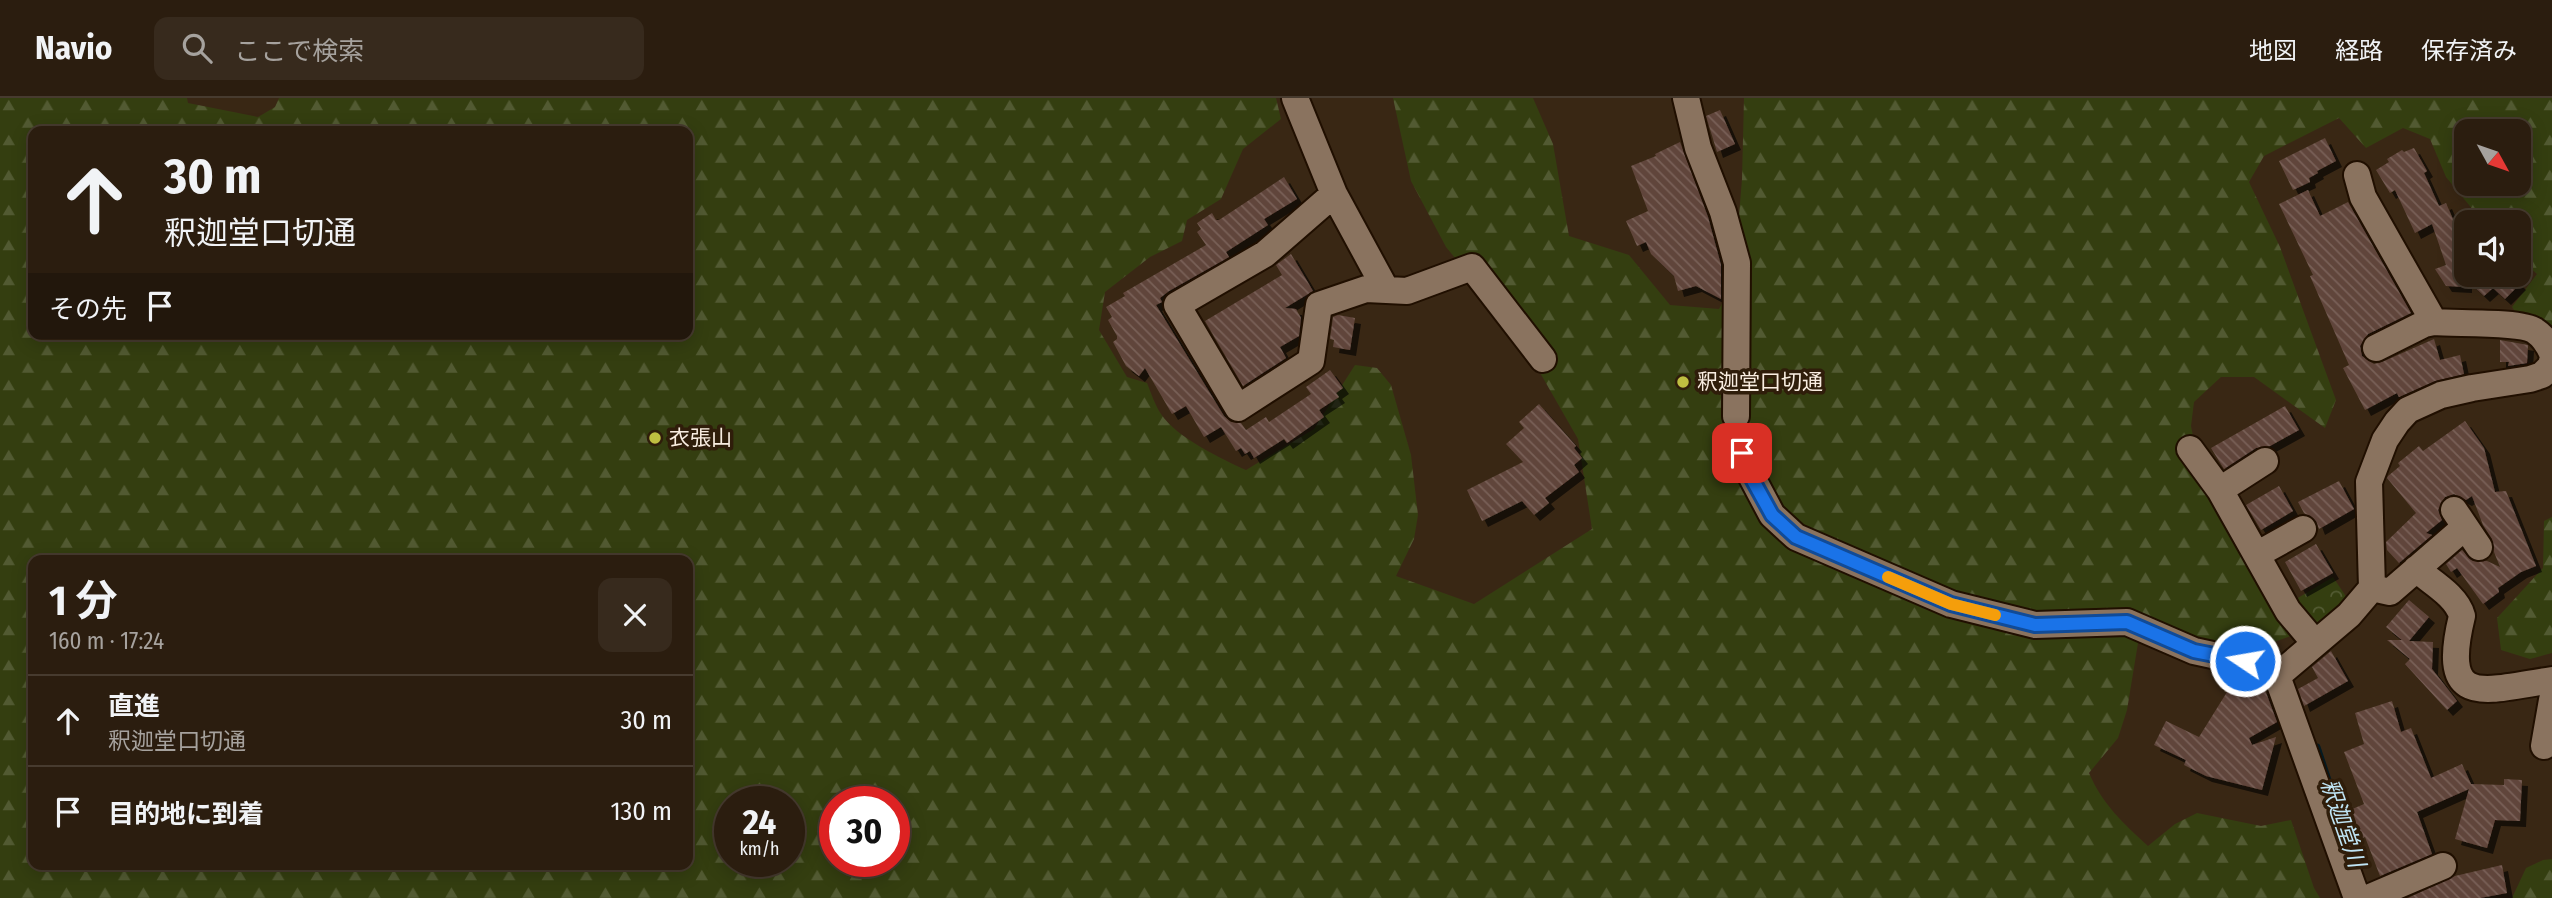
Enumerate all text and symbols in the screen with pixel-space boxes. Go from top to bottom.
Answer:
search box [154,17,644,80]
text: Navio [35,28,112,68]
icon: search [178,29,216,67]
text: ここで検索 [234,36,364,67]
text: 地図 [2249,37,2297,65]
text: 経路 [2335,37,2383,65]
text: 保存済み [2421,37,2517,65]
north arrow [2454,119,2530,196]
map controls [2454,119,2531,287]
text: 30 m [164,147,262,206]
icon: ahead [49,154,140,245]
button: sound [2454,210,2531,287]
text: 釈迦堂口切通 [164,214,356,252]
icon: arrive [141,287,179,325]
text: その先 [49,294,127,325]
place label: 釈迦堂口切通 [1697,369,1823,395]
marker: 釈迦堂口切通 [1675,374,1691,390]
pin [1712,423,1772,483]
place label: 衣張山 [669,425,732,451]
marker: 衣張山 [647,430,663,446]
icon: arrive [1723,434,1761,472]
text: 1 分 [49,576,118,626]
button: close [598,578,672,652]
position arrow [2208,624,2282,698]
text: 160 m · 17:24 [49,627,164,655]
text: 直進 [108,691,160,722]
icon: ahead [49,702,87,740]
text: 30 m [621,705,672,736]
text: 釈迦堂口切通 [108,727,246,755]
water label: 釈迦堂川 [2315,775,2372,874]
speed limit sign: 30 [819,786,910,877]
icon: arrive [49,793,87,831]
text: 130 m [610,796,672,827]
text: 目的地に到着 [108,799,264,830]
text: 24 [743,801,776,843]
text: km/h [739,838,780,860]

